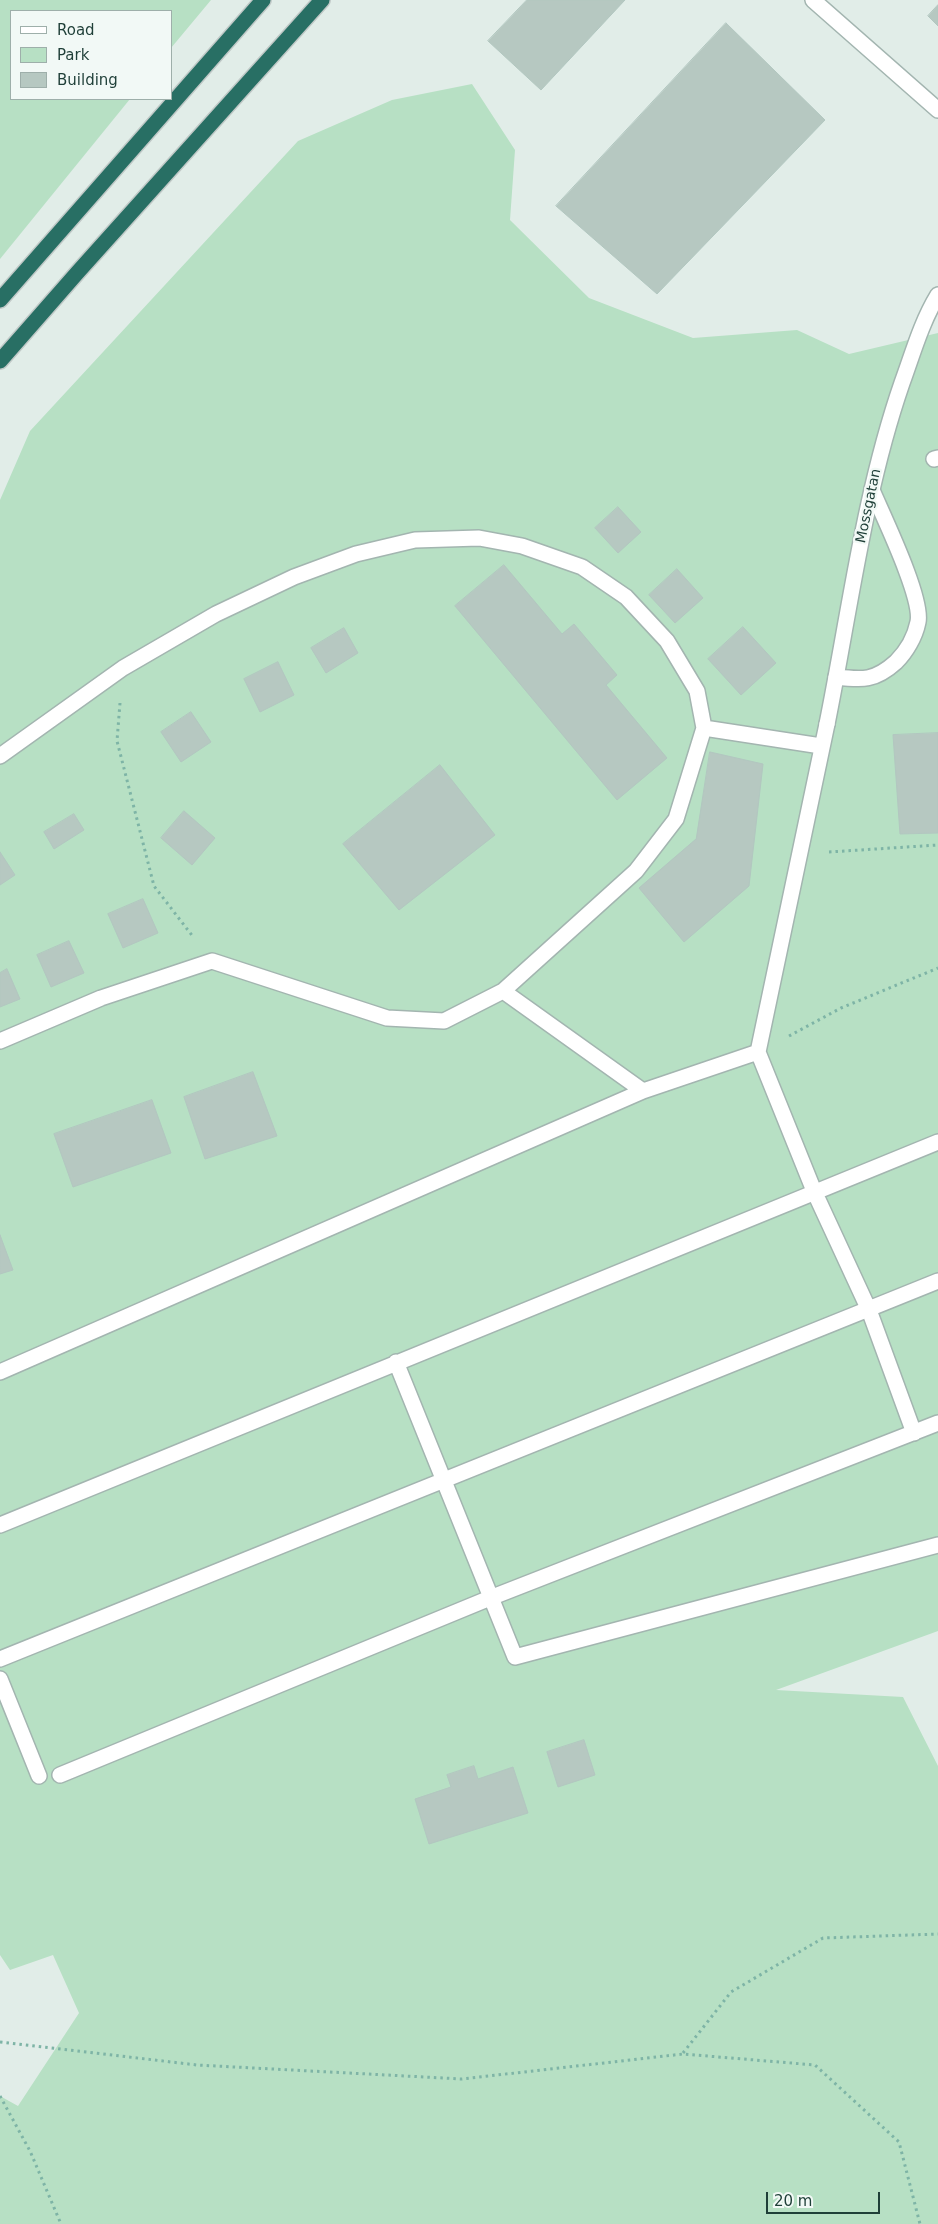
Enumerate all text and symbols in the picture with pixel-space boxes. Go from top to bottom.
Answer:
legend [10,10,172,100]
text: Road [57,21,95,39]
text: Park [57,46,89,64]
text: Building [57,71,118,89]
street label: Mossgatan [853,467,885,545]
scale bar [768,2182,882,2214]
text: 20 m [774,2192,812,2210]

